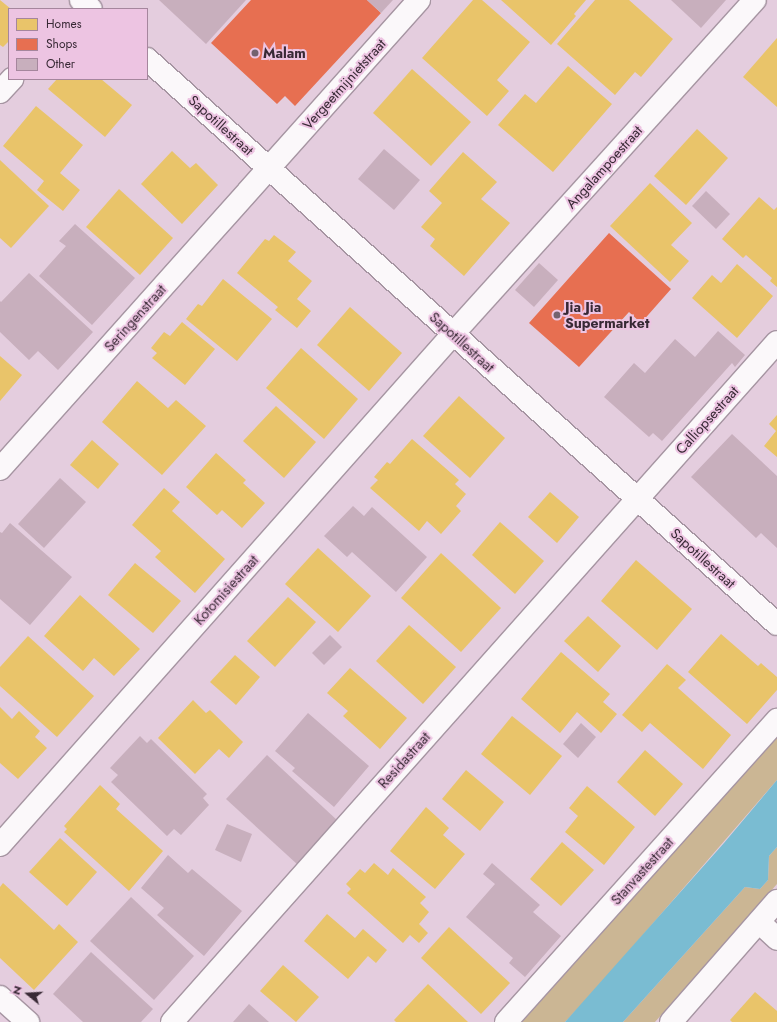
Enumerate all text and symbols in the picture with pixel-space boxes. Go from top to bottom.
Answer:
legend [8,8,148,80]
text: Homes [46,15,82,33]
text: Shops [46,35,77,53]
street label: Vergeetmijnietstraat [299,35,389,133]
place label: Malam [263,45,306,61]
marker: Malam [250,48,260,58]
text: Other [46,55,75,73]
street label: Sapotillestraat [185,92,257,158]
street label: Angalampoestraat [562,122,646,212]
street label: Seringenstraat [101,281,169,355]
place label: Jia Jia Supermarket [565,299,649,332]
street label: Sapotillestraat [426,309,498,375]
marker: Jia Jia Supermarket [552,310,562,320]
street label: Calliopsestraat [672,383,742,457]
street label: Sapotillestraat [667,525,739,591]
street label: Kotomisiestraat [190,552,262,628]
street label: Residastraat [374,728,434,792]
street label: Stanvastestraat [607,834,677,908]
north arrow [8,974,48,1014]
text: N [8,984,26,997]

